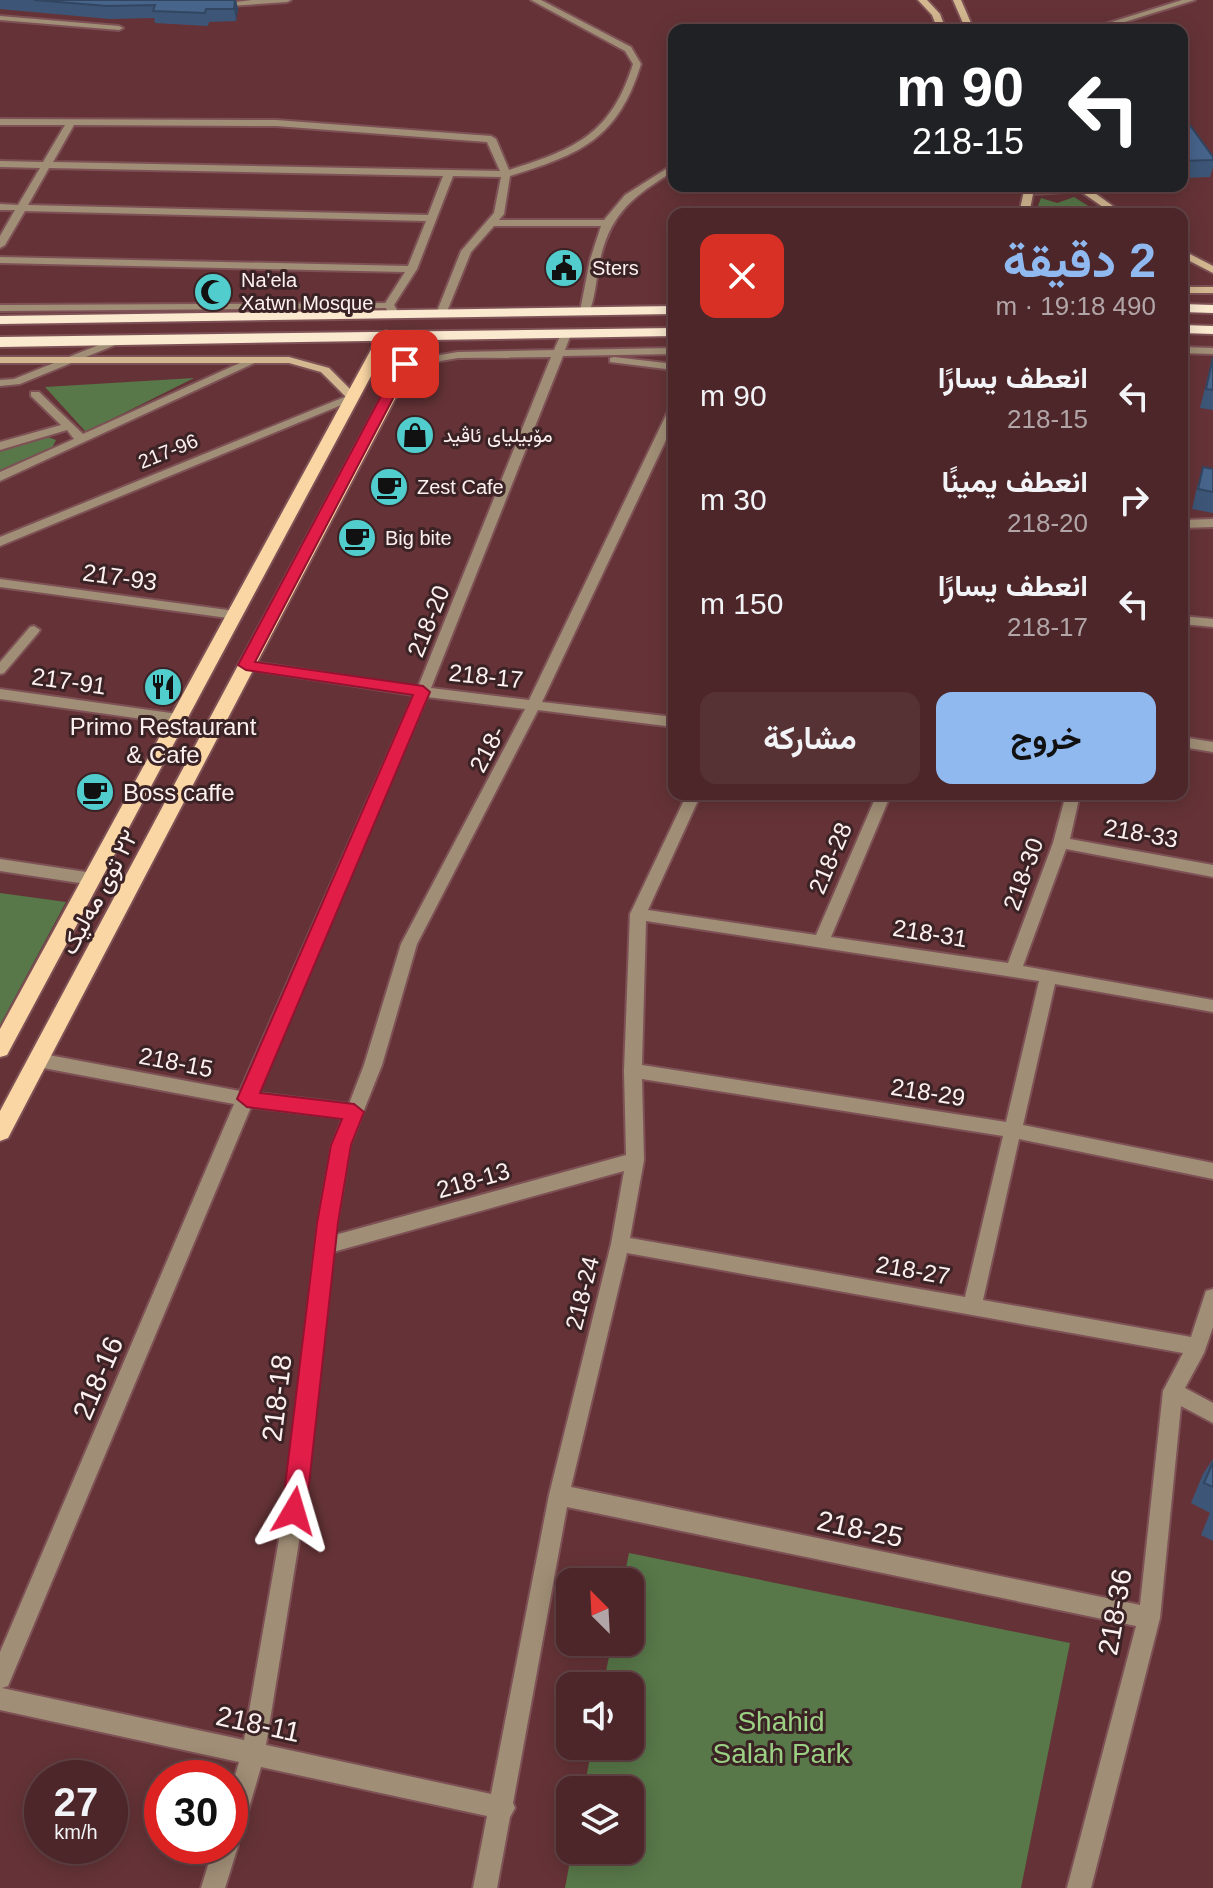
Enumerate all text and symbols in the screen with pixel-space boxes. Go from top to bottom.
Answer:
text: 90 m [896,55,1024,118]
icon: left [1052,56,1156,160]
text: 218-15 [912,121,1024,162]
button: close [700,234,784,318]
text: 2 دقيقة [1003,234,1156,287]
public building icon: Sters [543,247,585,289]
place label: Sters [592,257,639,279]
place label: Na'ela Xatwn Mosque [241,269,373,314]
mosque icon: Na'ela Xatwn Mosque [192,271,234,313]
text: 490 m · 19:18 [996,291,1156,321]
pin [371,330,439,398]
icon: arrive [383,342,427,386]
text: انعطف يسارًا [938,361,1088,394]
icon: left [1112,374,1156,418]
text: 90 m [700,379,767,412]
text: 218-15 [1007,404,1088,434]
shop icon: مۆبیلیای ئاڤید [394,414,436,456]
place label: مۆبیلیای ئاڤید [443,424,553,448]
street label: 217-96 [135,429,201,473]
text: انعطف يمينًا [941,465,1088,498]
cafe icon: Zest Cafe [368,466,410,508]
place label: Zest Cafe [417,476,504,498]
icon: right [1112,478,1156,522]
text: 30 m [700,483,767,516]
text: 218-20 [1007,508,1088,538]
cafe icon: Big bite [336,517,378,559]
place label: Big bite [385,527,452,549]
street label: 217-93 [81,558,159,596]
text: انعطف يسارًا [938,569,1088,602]
street label: 218-20 [401,581,455,661]
icon: left [1112,582,1156,626]
text: 150 m [700,587,783,620]
text: 218-17 [1007,612,1088,642]
street label: 218-17 [447,659,525,693]
street label: 217-91 [30,662,108,700]
restaurant icon: Primo Restaurant & Cafe [142,666,184,708]
button: مشاركة [700,692,920,784]
button: خروج [936,692,1156,784]
place label: Primo Restaurant & Cafe [70,713,257,768]
street label: 218- [464,721,510,777]
cafe icon: Boss caffe [74,771,116,813]
place label: Boss caffe [123,779,235,806]
street label: 218-33 [1102,813,1180,853]
street label: 218-28 [803,818,857,898]
street label: ٢٢ توی مەلیک [55,825,145,960]
street label: 218-30 [998,834,1048,914]
street label: 218-31 [891,914,969,952]
street label: 218-15 [137,1042,215,1082]
street label: 218-29 [889,1073,967,1111]
street label: 218-13 [433,1157,513,1203]
street label: 218-27 [874,1250,952,1290]
street label: 218-24 [560,1253,604,1333]
street label: 218-16 [67,1332,129,1424]
street label: 218-18 [256,1353,298,1443]
position arrow [252,1469,336,1553]
street label: 218-25 [814,1505,906,1553]
street label: 218-36 [1092,1566,1138,1658]
north arrow [556,1568,644,1656]
map controls [556,1568,644,1864]
button: sound [556,1672,644,1760]
street label: 218-11 [213,1700,303,1748]
park label: Shahid Salah Park [713,1706,850,1769]
speed limit sign: 30 [144,1760,248,1864]
button: layers [556,1776,644,1864]
text: 27 [54,1780,98,1824]
text: km/h [54,1821,98,1843]

